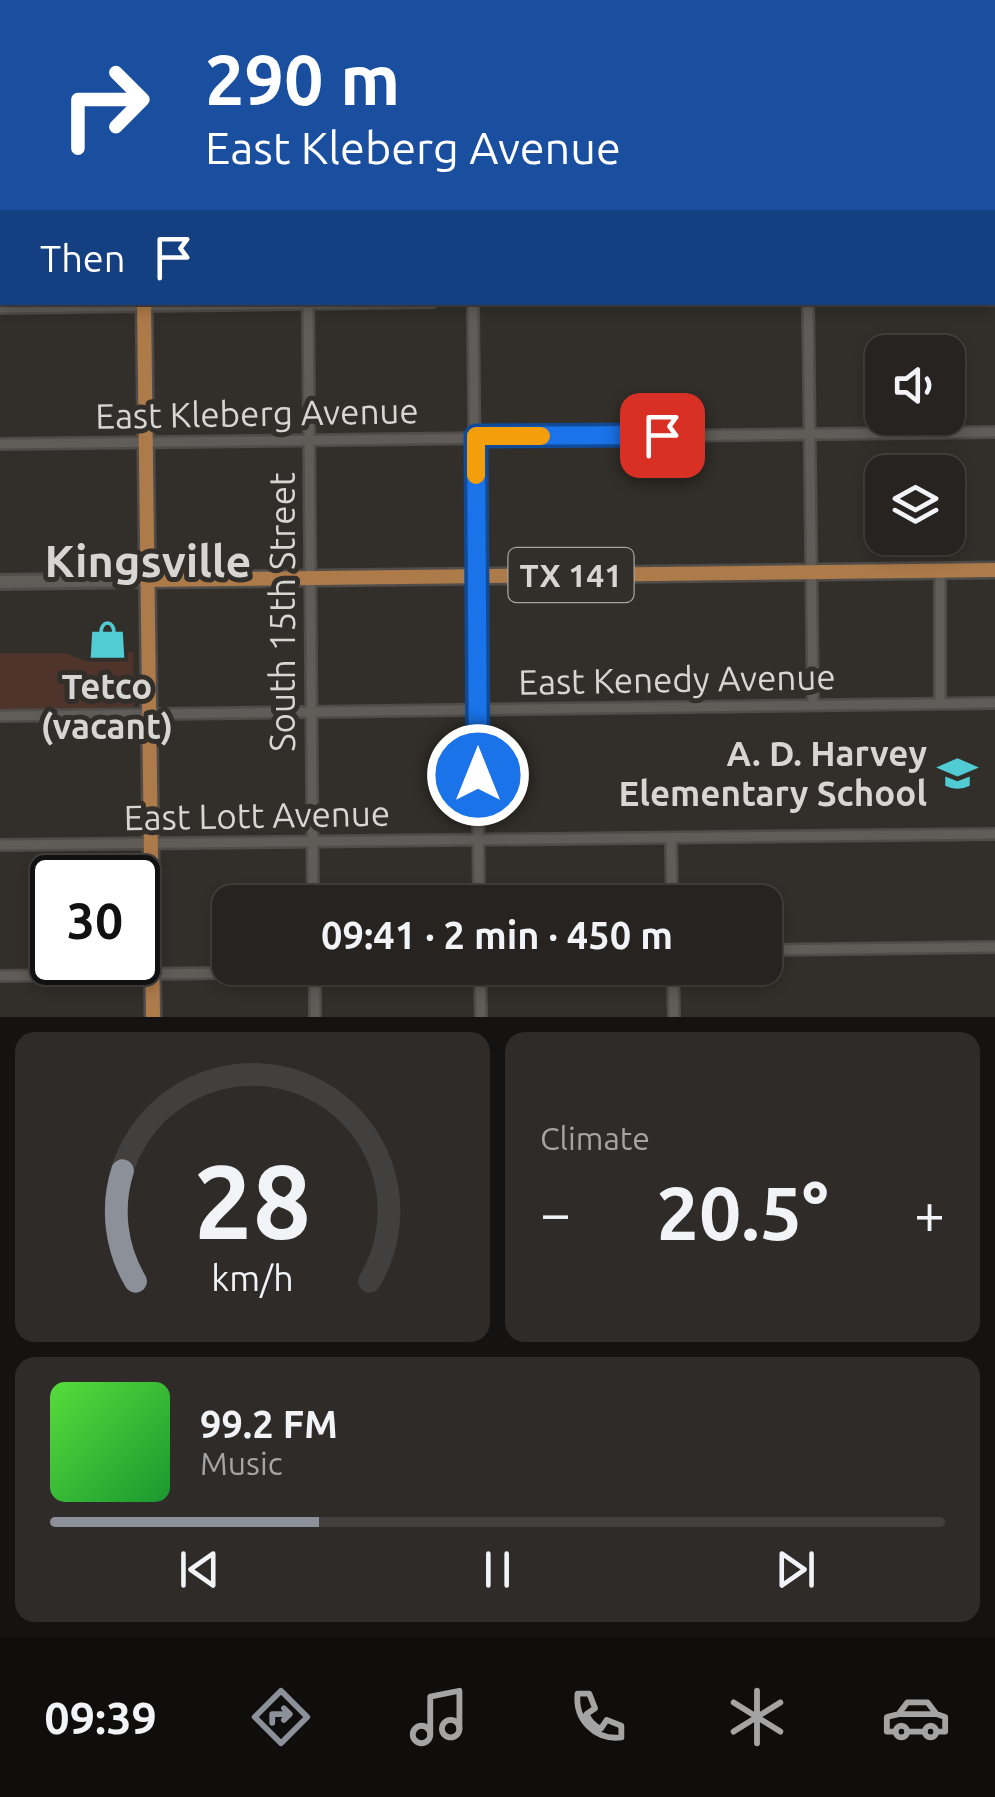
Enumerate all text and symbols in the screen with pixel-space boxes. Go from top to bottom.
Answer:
icon: right [40,40,170,170]
text: 290 m [205,40,400,118]
text: East Kleberg Avenue [205,122,621,173]
icon: arrive [146,230,201,285]
text: Then [40,237,126,279]
map controls [865,335,965,555]
button: sound [865,335,965,435]
street label: East Kleberg Avenue [95,390,419,436]
pin [620,393,705,478]
icon: arrive [635,408,690,463]
button: layers [865,455,965,555]
street label: South 15th Street [262,472,302,752]
district label: Kingsville [45,535,251,586]
road number: TX 141 [508,548,634,602]
shop icon: Tetco (vacant) [86,618,128,660]
street label: East Kenedy Avenue [518,656,836,702]
place label: Tetco (vacant) [41,666,173,746]
position arrow [426,723,530,827]
place label: A. D. Harvey Elementary School [619,733,927,813]
school or university icon: A. D. Harvey Elementary School [936,752,978,794]
street label: East Lott Avenue [124,793,390,837]
speed limit sign: 30 [30,855,160,985]
text: 09:41 · 2 min · 450 m [321,914,673,956]
text: Climate [540,1120,650,1156]
text: 28 [194,1142,311,1259]
text: 20.5° [657,1170,828,1254]
text: − [540,1182,571,1243]
text: + [914,1182,945,1243]
text: km/h [211,1258,294,1298]
text: 99.2 FM [200,1403,338,1445]
text: Music [200,1445,283,1481]
icon: previous [172,1542,227,1597]
icon: pause [470,1542,525,1597]
icon: next [768,1542,823,1597]
icon: directions [246,1682,316,1752]
icon: music [404,1682,474,1752]
icon: phone [563,1682,633,1752]
icon: climate [722,1682,792,1752]
icon: car [881,1682,951,1752]
text: 09:39 [44,1692,157,1743]

